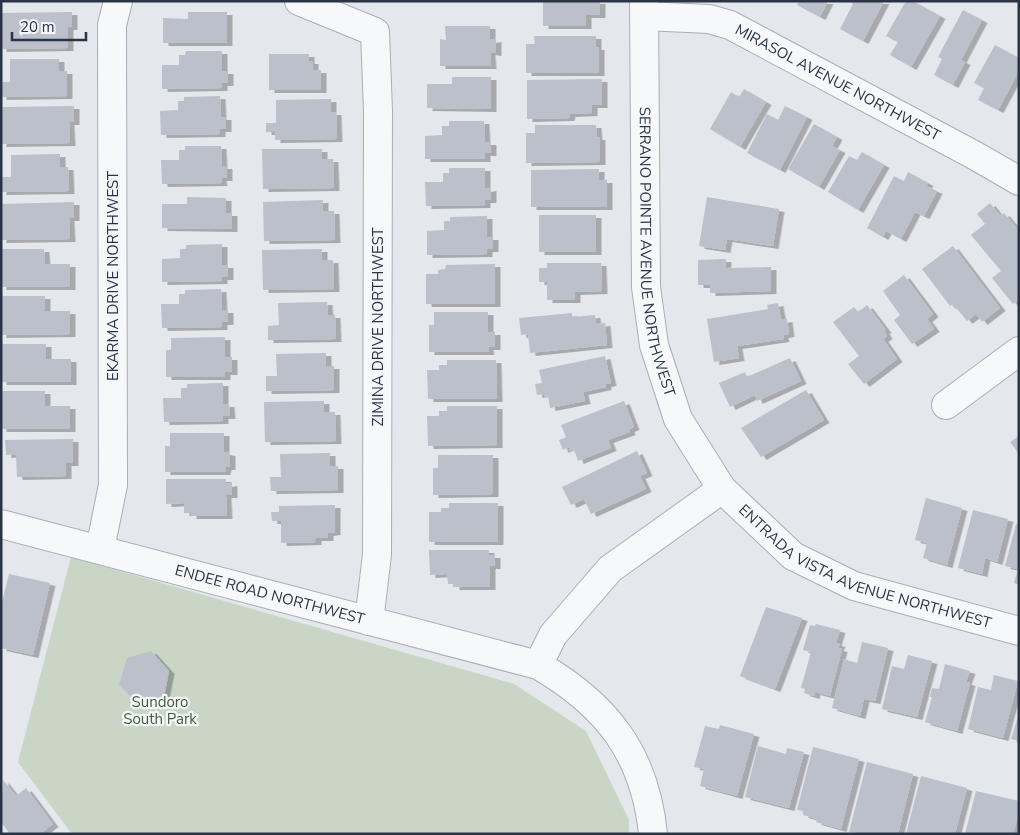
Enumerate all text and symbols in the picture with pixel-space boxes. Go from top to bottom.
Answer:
scale bar [12,10,86,42]
text: 20 m [20,17,55,37]
street label: MIRASOL AVENUE NORTHWEST [732,20,944,145]
street label: SERRANO POINTE AVENUE NORTHWEST [635,107,680,399]
street label: EKARMA DRIVE NORTHWEST [103,171,123,381]
street label: ZIMINA DRIVE NORTHWEST [368,227,388,427]
street label: ENTRADA VISTA AVENUE NORTHWEST [734,500,994,633]
street label: ENDEE ROAD NORTHWEST [173,560,367,629]
park label: Sundoro South Park [123,692,197,729]

